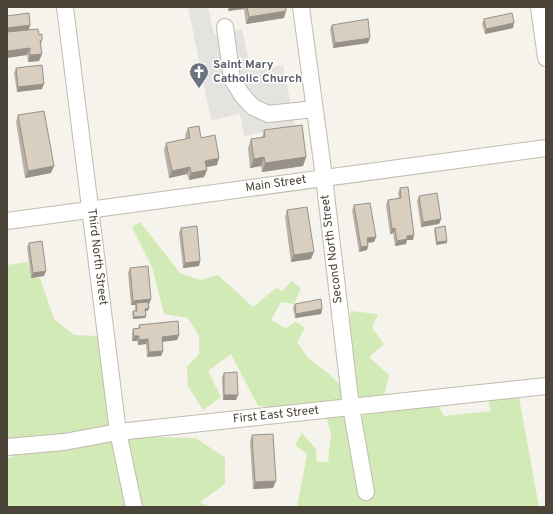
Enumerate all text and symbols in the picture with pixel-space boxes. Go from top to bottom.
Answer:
place label: Saint Mary Catholic Church [213,57,302,87]
church icon: Saint Mary Catholic Church [188,61,210,89]
street label: Main Street [245,172,307,196]
street label: Second North Street [317,194,347,304]
street label: Third North Street [83,208,111,306]
street label: First East Street [232,403,320,427]

